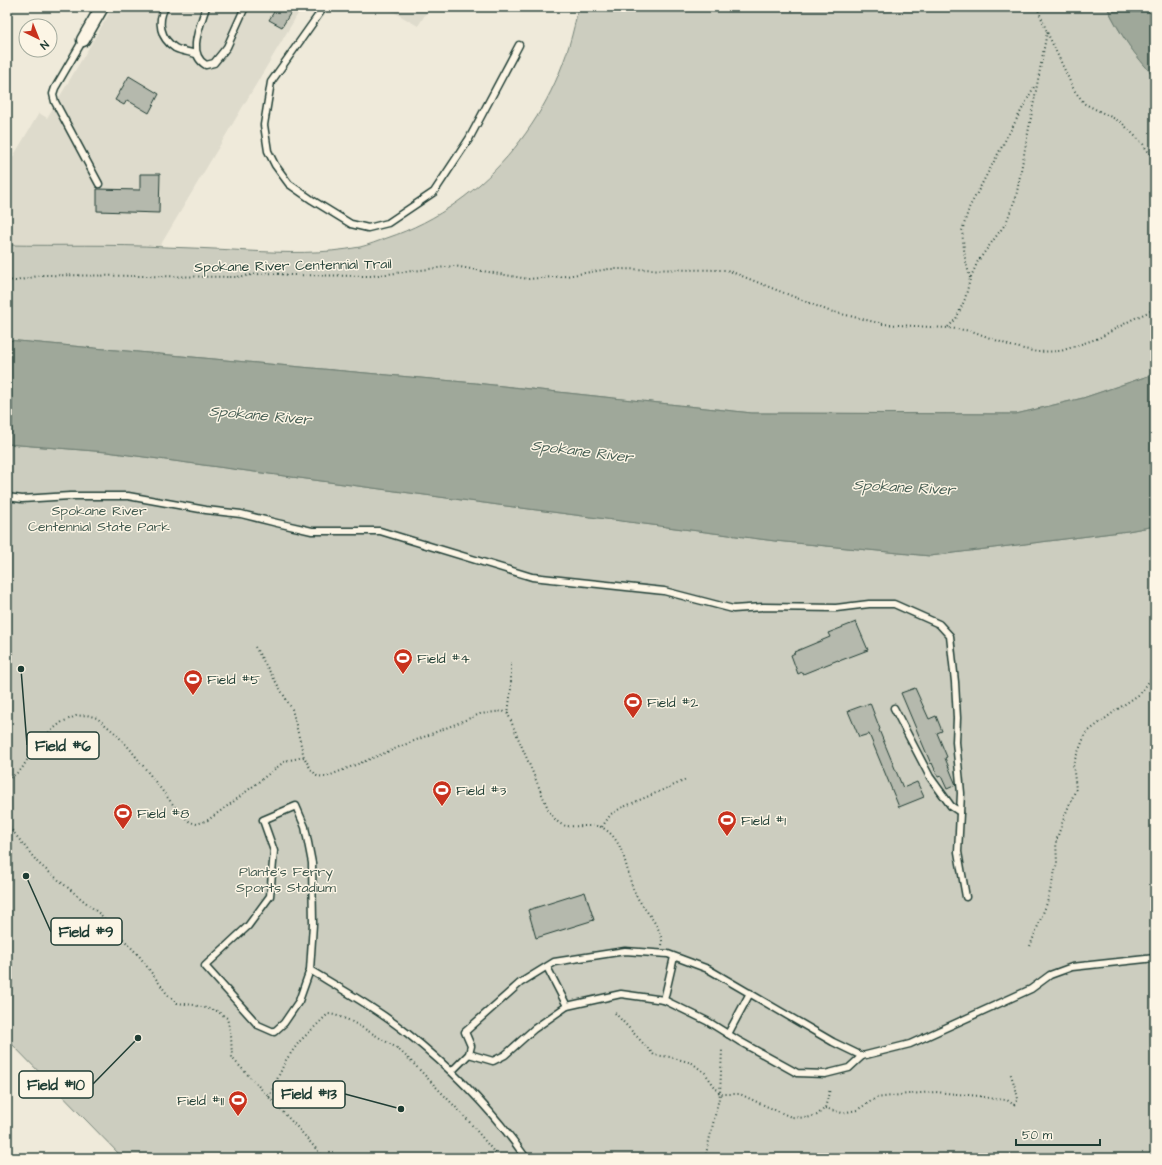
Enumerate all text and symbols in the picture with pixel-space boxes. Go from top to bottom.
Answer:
north arrow [18,18,58,58]
text: N [37,37,52,53]
street label: Spokane River Centennial Trail [194,254,392,278]
water label: Spokane River [208,401,313,431]
water label: Spokane River [530,435,636,468]
water label: Spokane River [852,474,957,501]
park label: Spokane River Centennial State Park [28,501,170,537]
sports icon: Field #4 [392,647,414,675]
place label: Field #4 [417,649,470,669]
sports icon: Field #5 [182,668,204,696]
place label: Field #5 [207,670,260,690]
sports icon: Field #2 [622,691,644,719]
place label: Field #2 [647,693,698,713]
callout: Field #6 [27,732,99,759]
text: Field #6 [35,736,91,757]
sports icon: Field #3 [431,779,453,807]
place label: Field #3 [456,781,506,801]
sports icon: Field #8 [112,802,134,830]
place label: Field #8 [137,804,189,824]
sports icon: Field #1 [716,809,738,837]
place label: Field #1 [741,811,786,831]
park label: Plante's Ferry Sports Stadium [236,862,336,898]
callout: Field #9 [51,918,122,945]
text: Field #9 [59,922,114,943]
callout: Field #10 [19,1071,93,1098]
text: Field #10 [27,1075,85,1096]
callout: Field #13 [273,1081,345,1108]
text: Field #13 [281,1084,337,1105]
sports icon: Field #11 [227,1089,249,1117]
place label: Field #11 [177,1091,224,1111]
scale bar [1016,1121,1100,1147]
text: 50 m [1022,1127,1053,1144]

